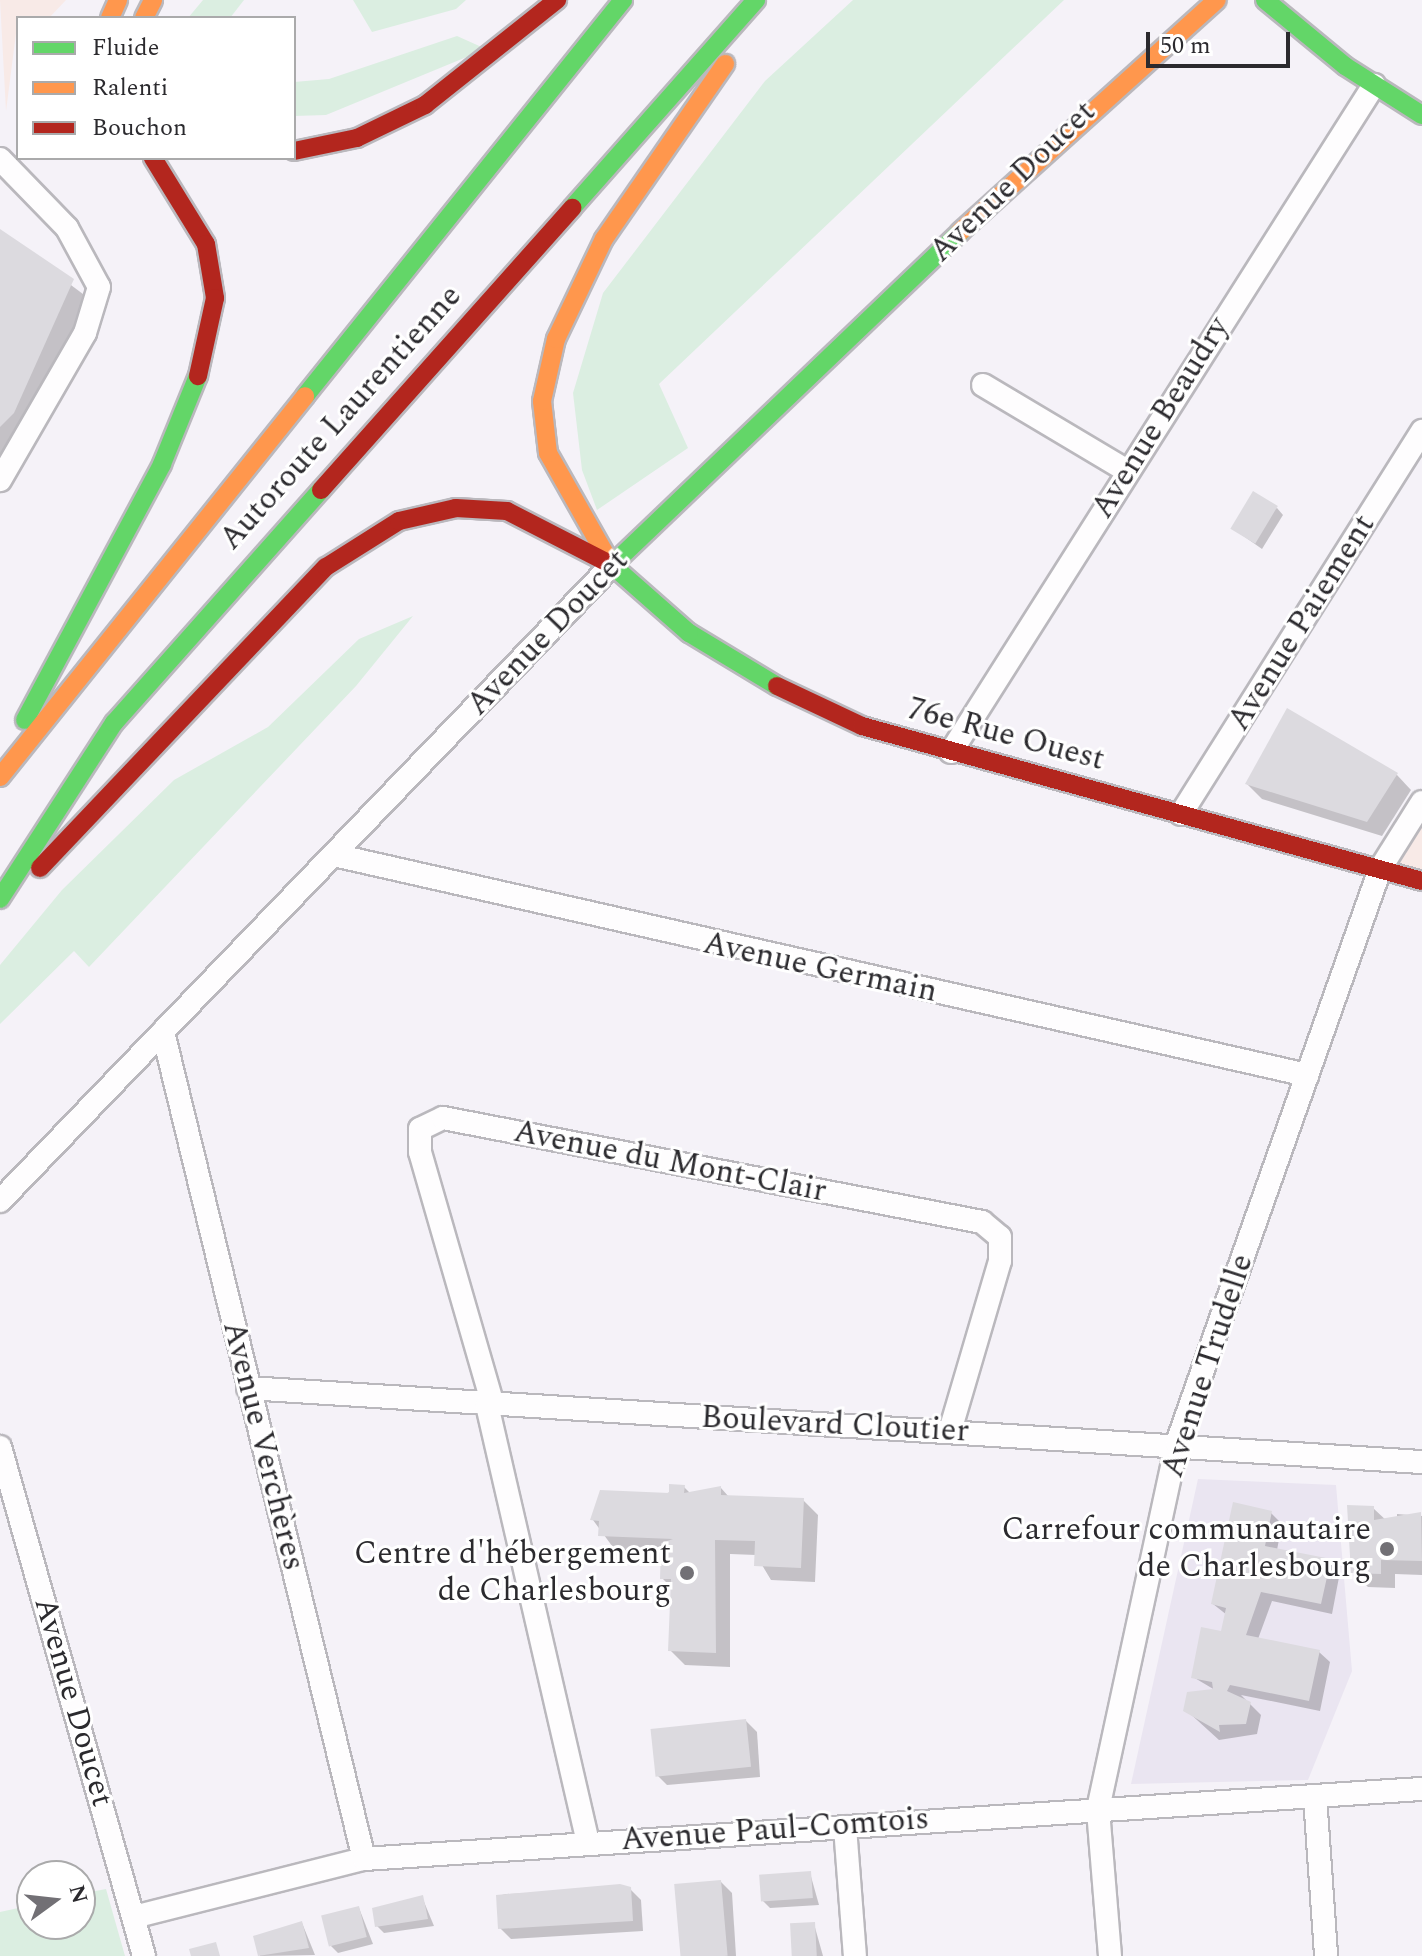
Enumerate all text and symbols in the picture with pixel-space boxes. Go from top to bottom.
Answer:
legend [16,16,296,160]
scale bar [1150,16,1294,66]
text: 50 m [1160,28,1211,64]
text: Fluide [92,30,159,66]
text: Ralenti [92,70,168,106]
street label: Avenue Doucet [922,93,1104,271]
text: Bouchon [92,110,187,146]
street label: Autoroute Laurentienne [212,278,470,558]
street label: Avenue Beaudry [1084,310,1238,526]
street label: Avenue Paiement [1220,508,1384,738]
street label: Avenue Doucet [459,542,637,724]
street label: 76e Rue Ouest [903,690,1109,780]
street label: Avenue Germain [700,924,940,1012]
street label: Avenue du Mont-Clair [510,1113,830,1211]
street label: Avenue Trudelle [1154,1249,1262,1483]
street label: Avenue Verchères [213,1317,313,1575]
street label: Boulevard Cloutier [700,1399,970,1451]
place label: Carrefour communautaire de Charlesbourg [1001,1512,1371,1587]
place label: Centre d'hébergement de Charlesbourg [354,1536,671,1611]
marker: Carrefour communautaire de Charlesbourg [1378,1540,1396,1558]
marker: Centre d'hébergement de Charlesbourg [678,1564,696,1582]
street label: Avenue Doucet [25,1593,121,1811]
street label: Avenue Paul-Comtois [620,1800,930,1860]
north arrow [16,1860,96,1940]
text: N [59,1881,96,1907]

